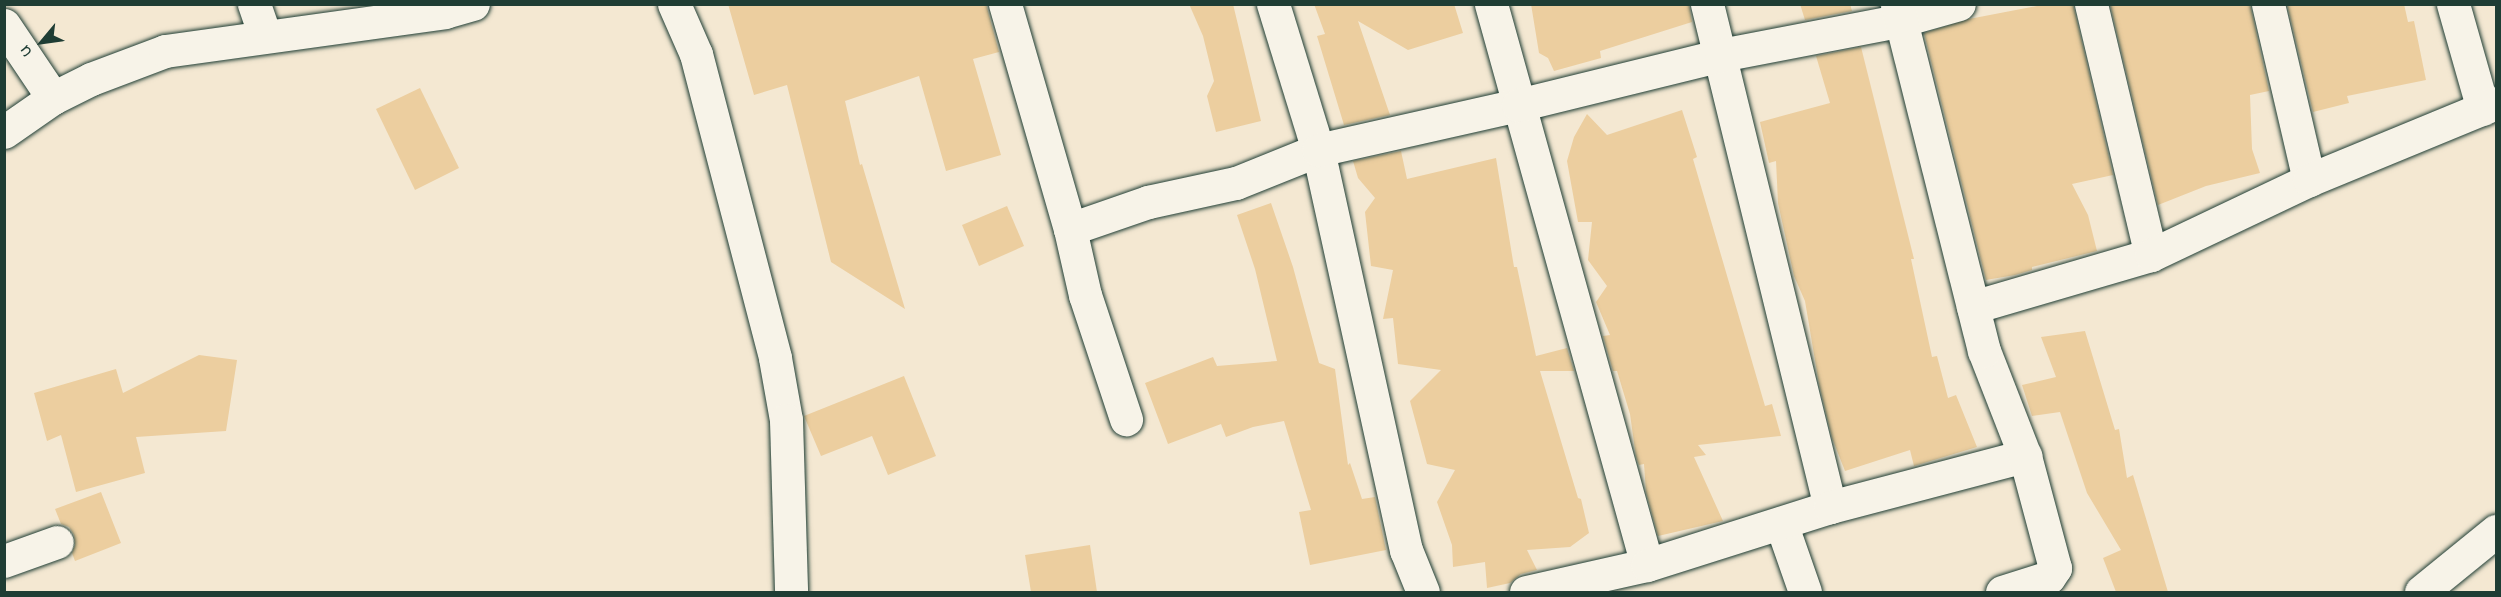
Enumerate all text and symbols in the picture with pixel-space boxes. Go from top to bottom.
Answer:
north arrow [12,12,72,72]
text: U [13,40,39,61]

